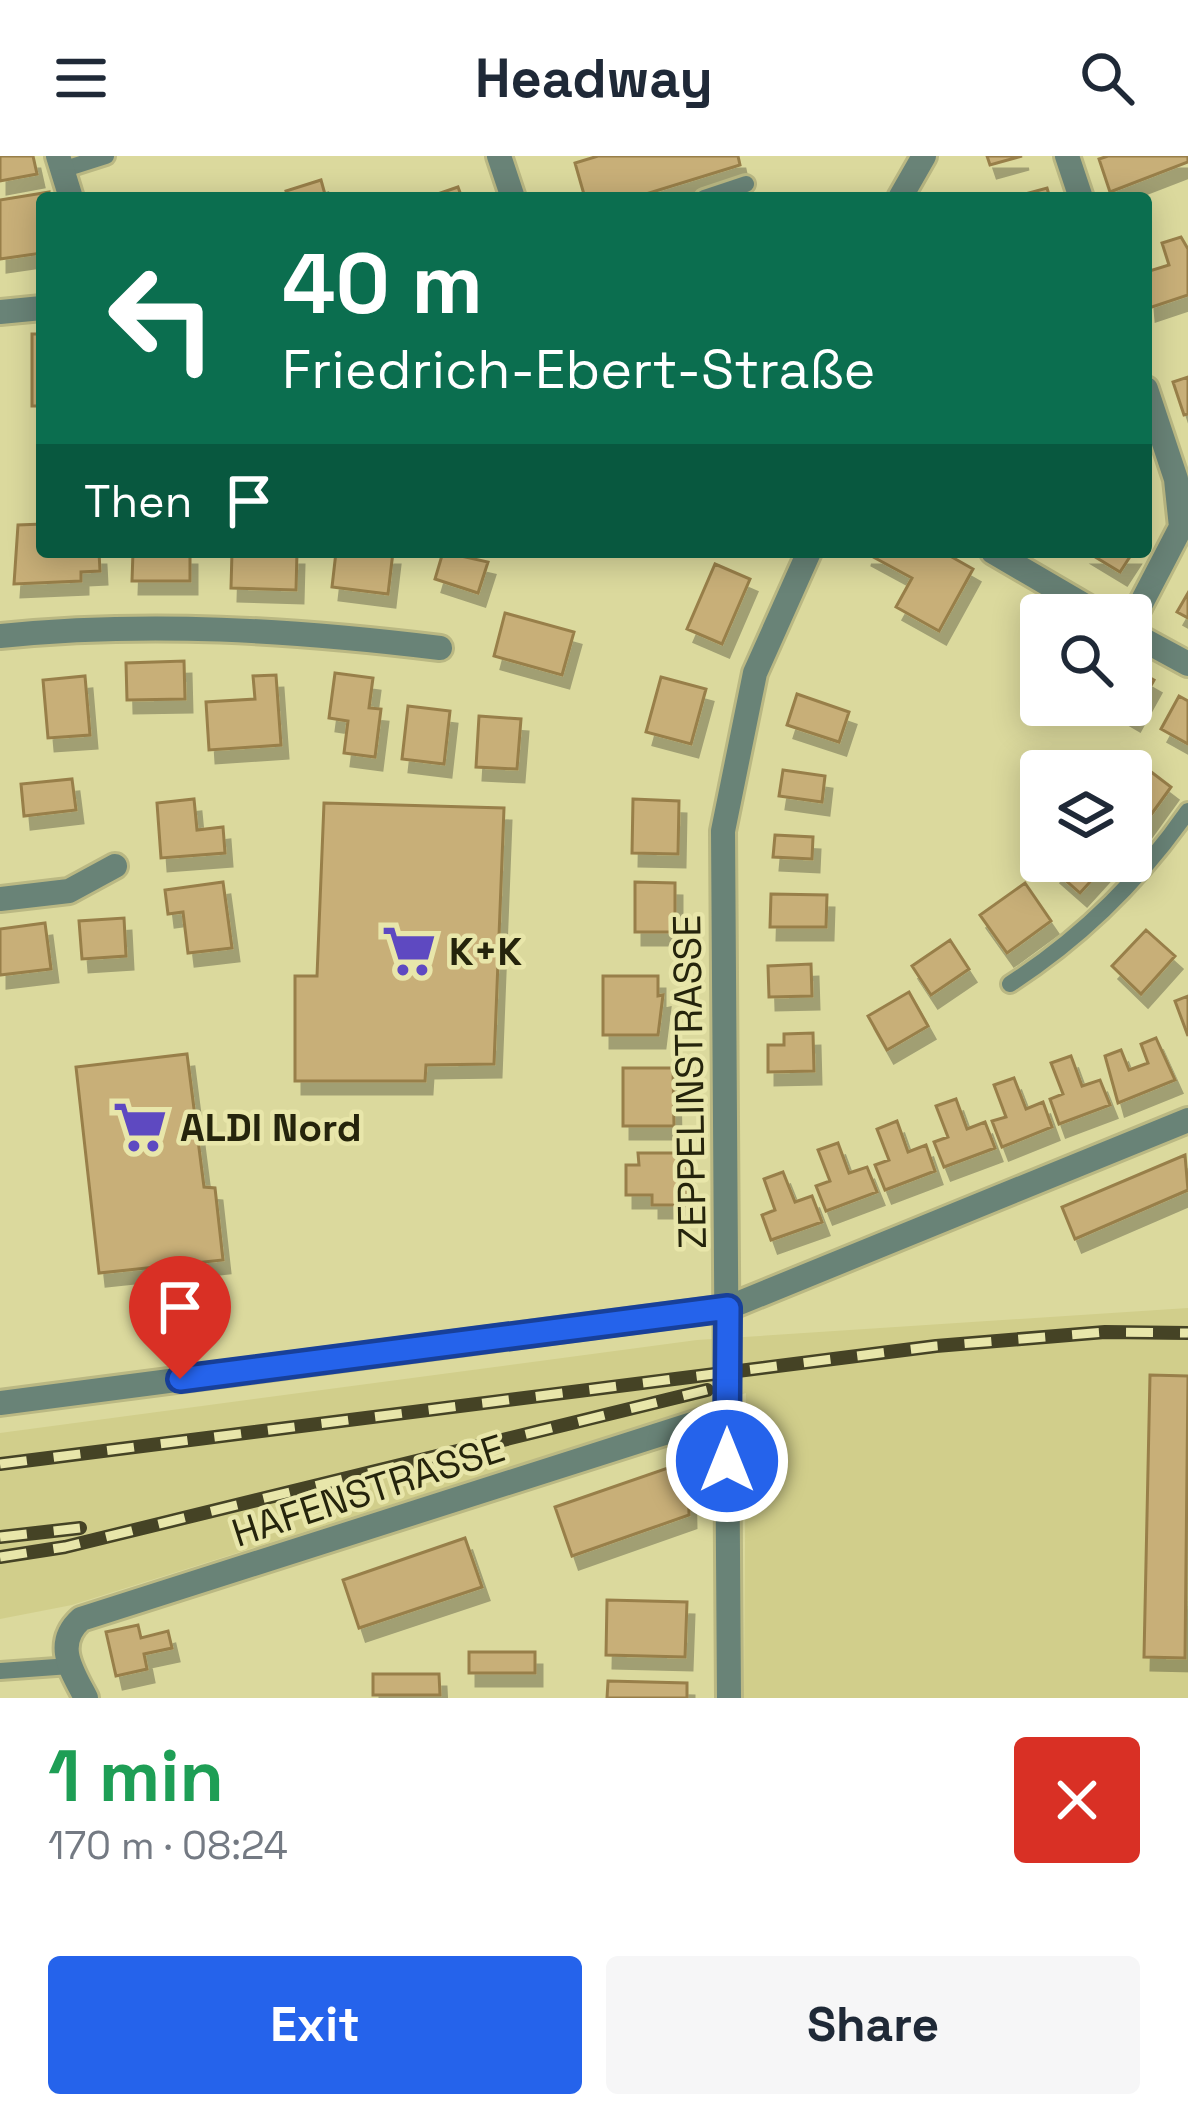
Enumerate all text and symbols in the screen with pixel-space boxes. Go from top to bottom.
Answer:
text: Headway [475,44,713,113]
icon: menu [48,45,114,111]
icon: search [1074,45,1140,111]
text: 40 m [282,230,483,338]
icon: left [84,240,240,396]
text: Friedrich-Ebert-Straße [282,335,875,404]
icon: arrive [216,468,282,534]
text: Then [84,473,192,530]
map controls [1020,594,1152,882]
button: search [1020,594,1152,726]
button: layers [1020,750,1152,882]
street label: ZEPPELINSTRASSE [662,914,717,1250]
supermarket icon: K+K [380,922,438,980]
place label: K+K [449,927,523,976]
supermarket icon: ALDI Nord [111,1098,169,1156]
place label: ALDI Nord [180,1103,362,1152]
pin [129,1256,231,1379]
icon: arrive [147,1274,213,1340]
position arrow [664,1398,790,1524]
street label: HAFENSTRASSE [226,1423,511,1558]
text: 1 min [48,1730,224,1822]
button: close [1014,1737,1140,1863]
text: 170 m · 08:24 [48,1821,288,1870]
button: Exit [48,1956,582,2094]
button: Share [606,1956,1140,2094]

